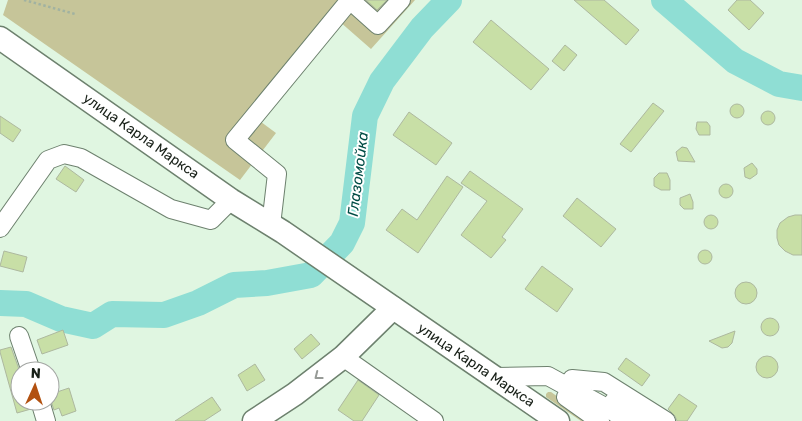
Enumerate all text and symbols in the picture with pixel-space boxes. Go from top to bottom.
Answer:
street label: улица Карла Маркса [80,90,202,182]
water label: Глазомойка [344,131,372,217]
street label: улица Карла Маркса [414,319,538,411]
north arrow [10,361,60,411]
text: N [30,365,41,382]
one-way arrow [315,371,324,379]

